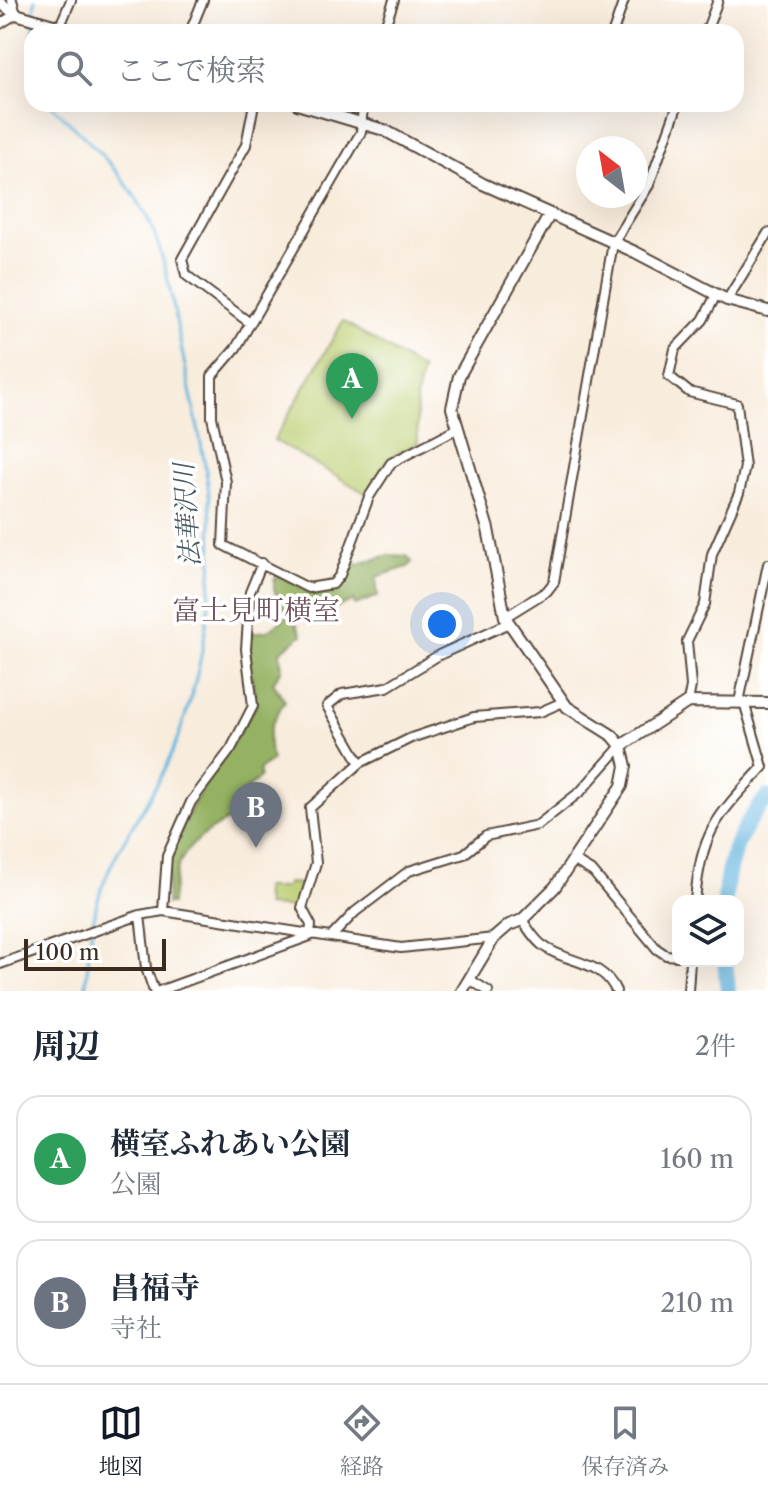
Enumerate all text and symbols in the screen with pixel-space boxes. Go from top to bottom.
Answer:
search box [24,24,744,112]
icon: search [52,46,96,90]
text: ここで検索 [116,52,266,89]
north arrow [576,136,648,208]
pin: A [326,353,378,419]
water label: 法華沢川 [167,459,207,568]
district label: 富士見町横室 [172,593,340,627]
your location [422,604,462,644]
pin: B [230,782,282,848]
map controls [672,895,744,967]
button: layers [672,895,744,967]
scale bar [24,935,166,971]
text: 100 m [36,939,99,966]
text: 周辺 [32,1025,100,1067]
text: 2件 [695,1030,736,1062]
text: 横室ふれあい公園 [110,1125,350,1162]
text: A [50,1143,70,1175]
text: 160 m [660,1143,734,1175]
text: 公園 [110,1168,162,1200]
text: 昌福寺 [110,1269,200,1306]
text: B [50,1287,70,1319]
text: 210 m [661,1287,734,1319]
text: 寺社 [110,1312,162,1344]
tab: 地図 [99,1401,143,1480]
tab: 経路 [340,1401,384,1480]
tab: 保存済み [581,1401,669,1480]

